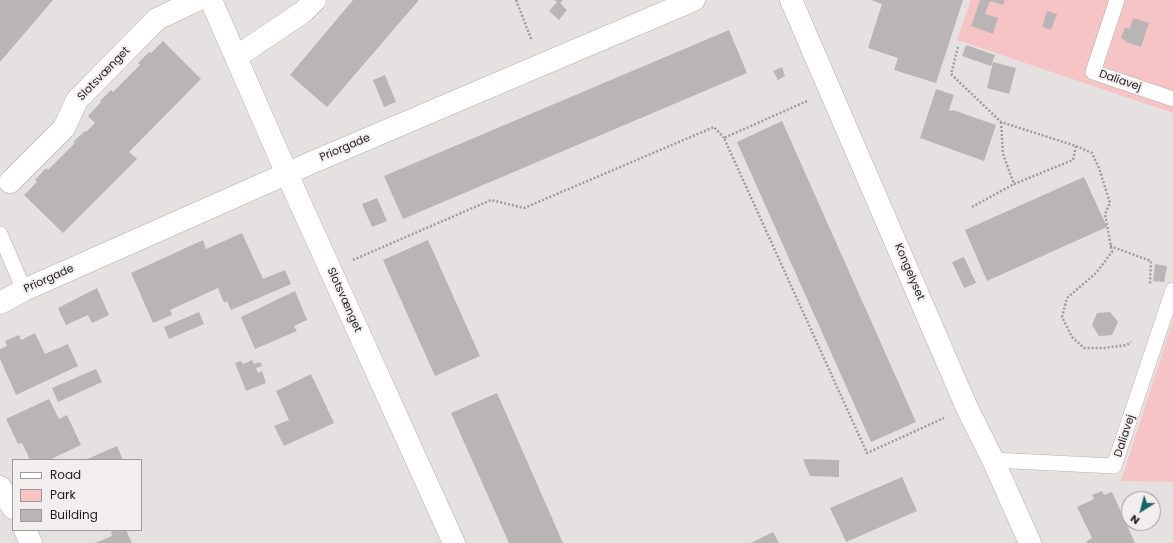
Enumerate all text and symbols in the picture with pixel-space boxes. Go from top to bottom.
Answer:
street label: Slotsvænget [75,44,133,104]
street label: Daliavej [1097,68,1143,94]
street label: Priorgade [318,131,372,165]
street label: Kongelyset [891,242,927,302]
street label: Priorgade [22,262,76,296]
street label: Slotsvænget [324,266,364,334]
street label: Daliavej [1112,413,1138,459]
legend [12,459,142,531]
text: Road [50,466,81,483]
text: Park [50,486,76,503]
north arrow [1121,491,1161,531]
text: Building [50,506,98,523]
text: N [1126,511,1143,529]

